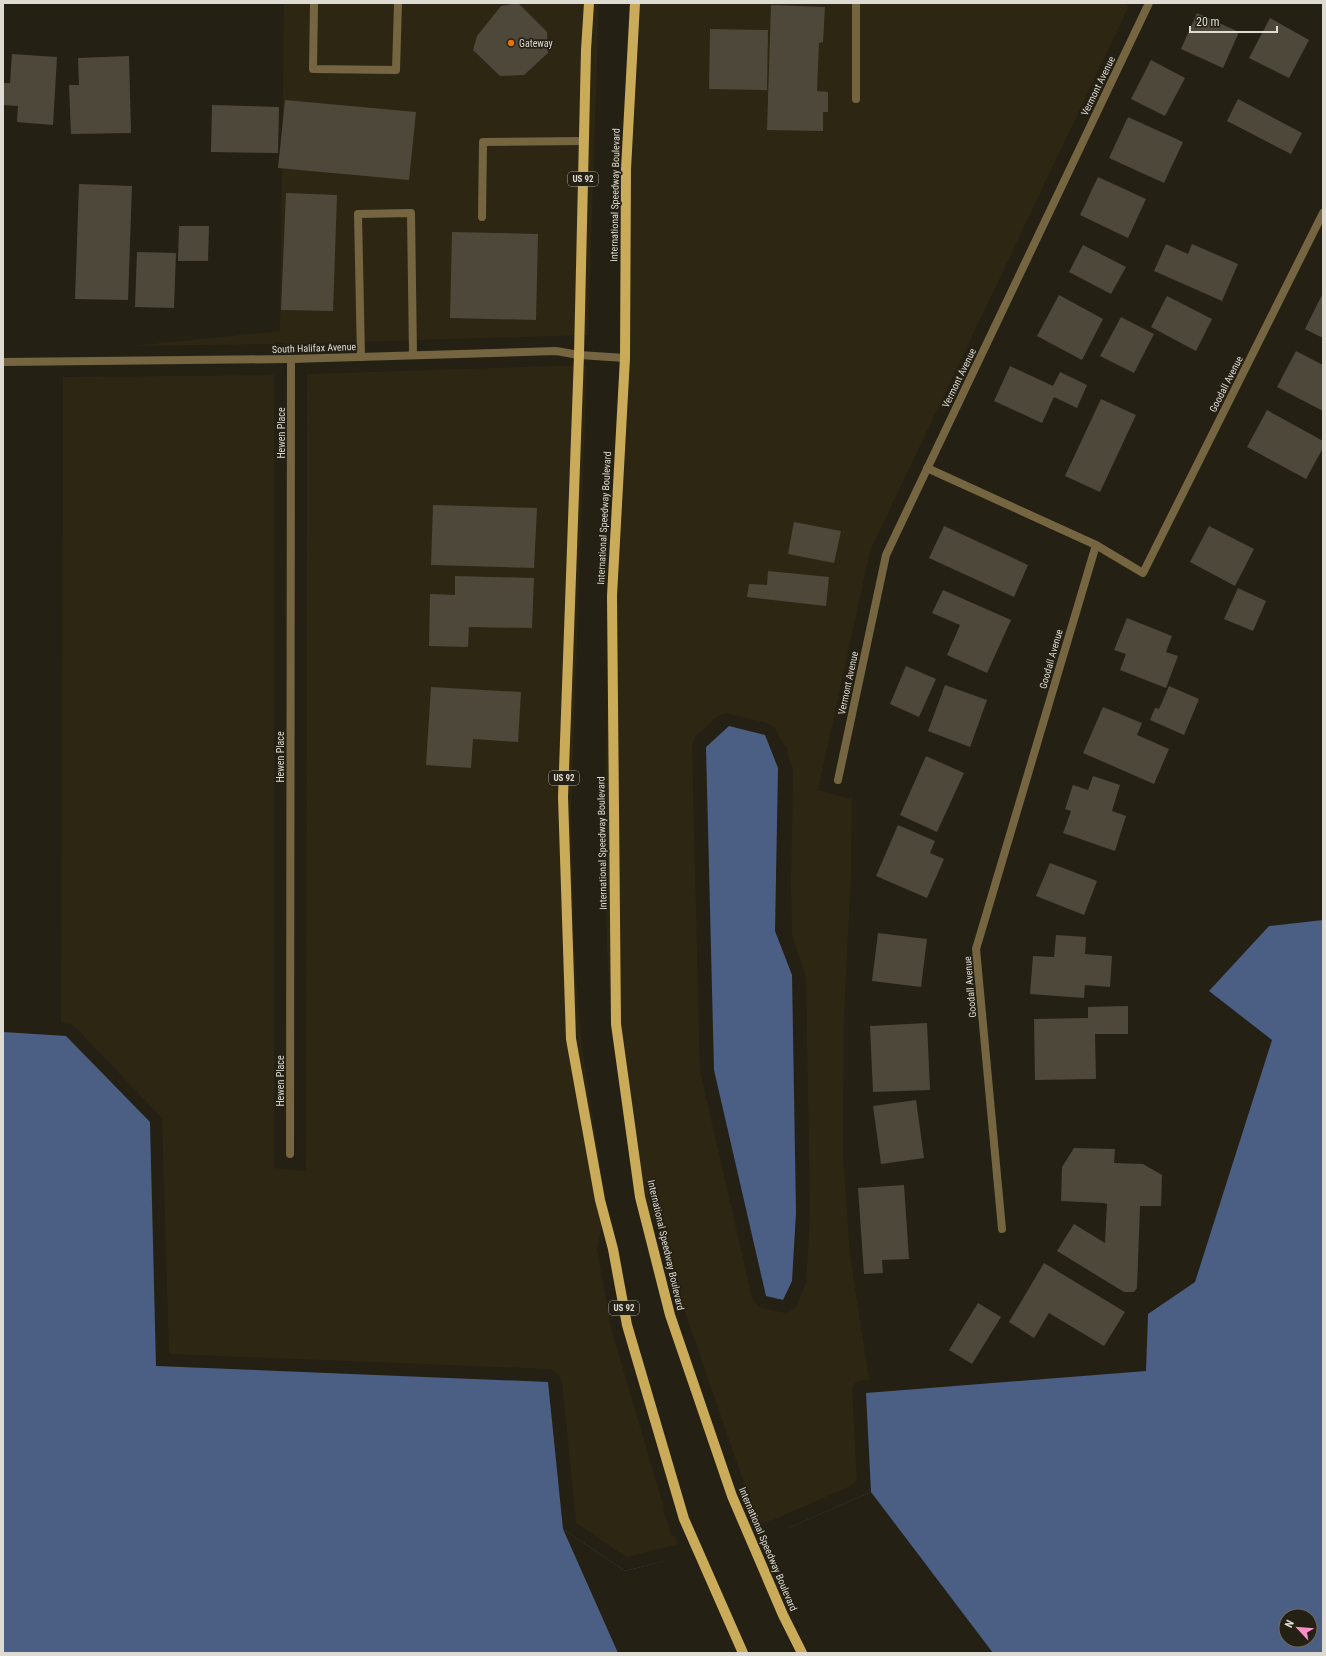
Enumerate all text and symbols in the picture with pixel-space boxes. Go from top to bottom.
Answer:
scale bar [1190,8,1277,34]
text: 20 m [1196,15,1220,29]
marker: Gateway [506,38,516,48]
place label: Gateway [519,38,553,49]
street label: Vermont Avenue [1079,54,1117,117]
street label: International Speedway Boulevard [608,128,622,262]
road number: US 92 [568,172,598,186]
street label: South Halifax Avenue [272,341,357,355]
street label: Vermont Avenue [940,346,978,409]
street label: Goodall Avenue [1207,354,1245,414]
street label: Hewen Place [276,407,287,459]
street label: International Speedway Boulevard [595,451,613,585]
street label: Goodall Avenue [1037,628,1065,690]
street label: Vermont Avenue [836,650,860,716]
street label: Hewen Place [275,731,286,783]
road number: US 92 [549,771,579,785]
street label: International Speedway Boulevard [595,776,609,910]
street label: Goodall Avenue [962,956,978,1018]
street label: Hewen Place [275,1055,286,1107]
street label: International Speedway Boulevard [646,1179,686,1311]
road number: US 92 [609,1301,639,1315]
street label: International Speedway Boulevard [737,1485,799,1613]
north arrow [1278,1608,1318,1648]
text: N [1282,1618,1297,1630]

